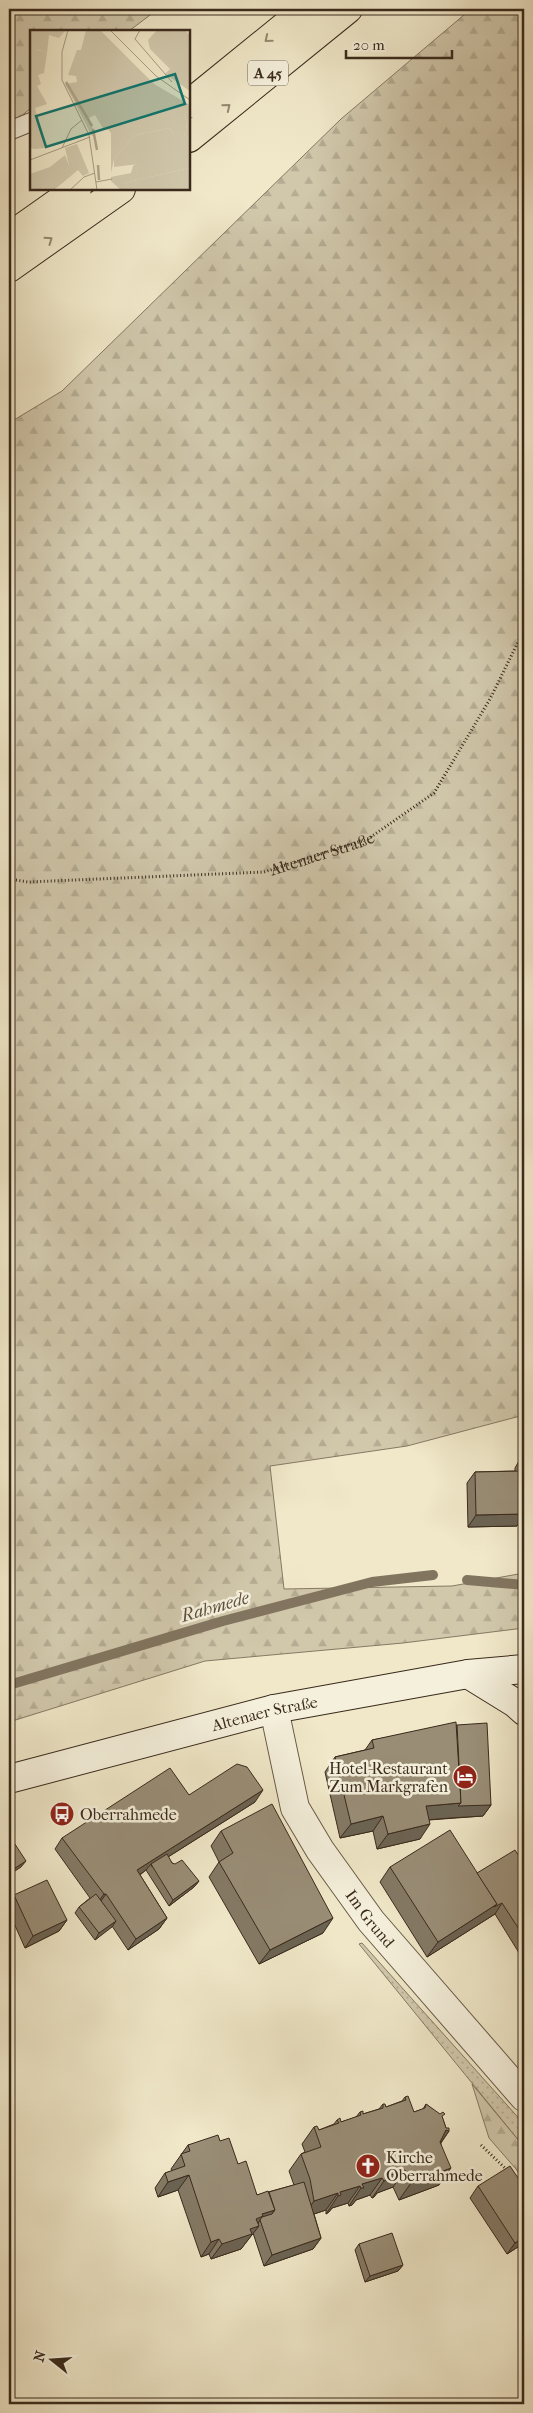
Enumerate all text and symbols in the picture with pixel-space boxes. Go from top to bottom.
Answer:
scale bar [346,28,452,60]
inset map [30,30,190,190]
one-way arrow [265,34,274,43]
text: 20 m [353,36,385,54]
road number: A 45 [248,60,288,86]
one-way arrow [221,103,230,112]
one-way arrow [43,237,52,246]
street label: Altenaer Straße [266,828,378,879]
water label: Rahmede [178,1587,252,1627]
street label: Altenaer Straße [209,1692,319,1735]
place label: Hotel-Restaurant Zum Markgrafen [329,1759,449,1796]
hotel icon: Hotel-Restaurant Zum Markgrafen [452,1764,478,1790]
bus stop icon: Oberrahmede [49,1801,75,1827]
place label: Oberrahmede [80,1805,177,1824]
street label: Im Grund [342,1886,399,1951]
place label: Kirche Oberrahmede [386,2148,483,2185]
church icon: Kirche Oberrahmede [355,2153,381,2179]
north arrow [28,2336,78,2386]
text: N [30,2348,50,2364]

